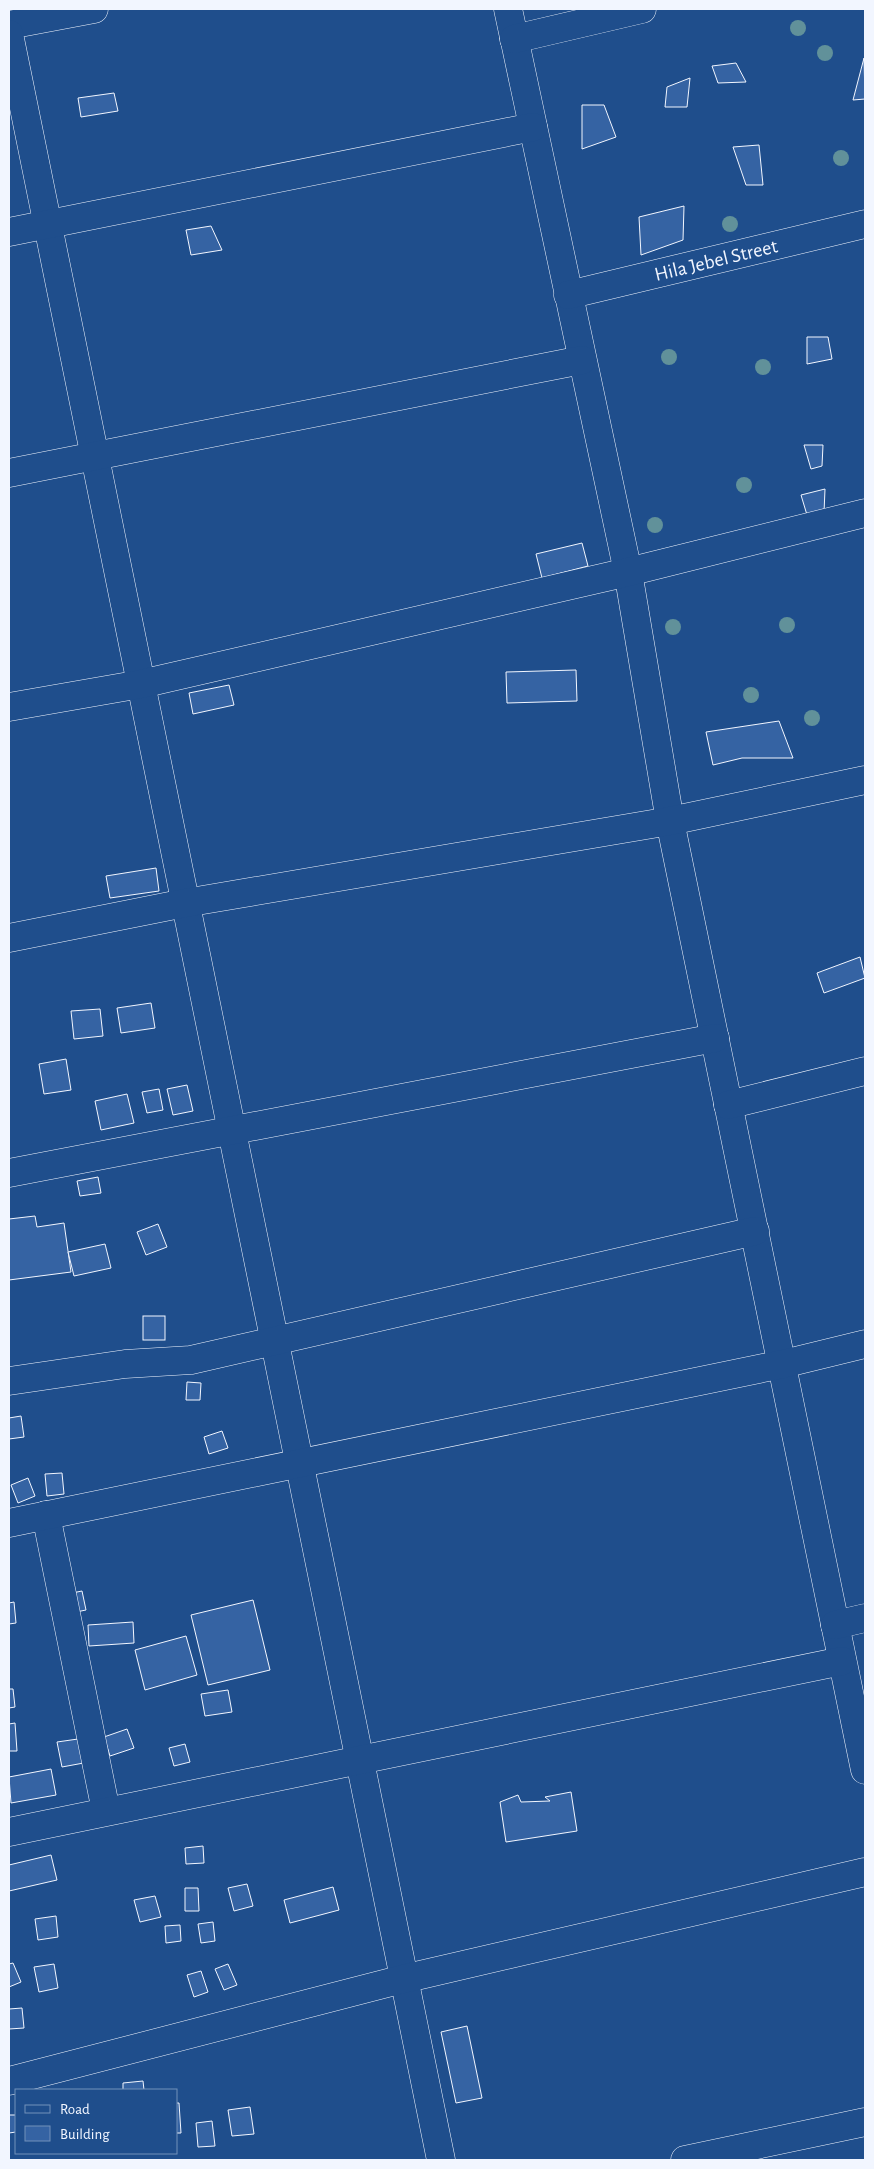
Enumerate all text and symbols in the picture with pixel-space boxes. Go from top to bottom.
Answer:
street label: Hila Jebel Street [652,236,780,285]
legend [15,2089,178,2154]
text: Road [60,2102,90,2117]
text: Building [60,2127,110,2142]

